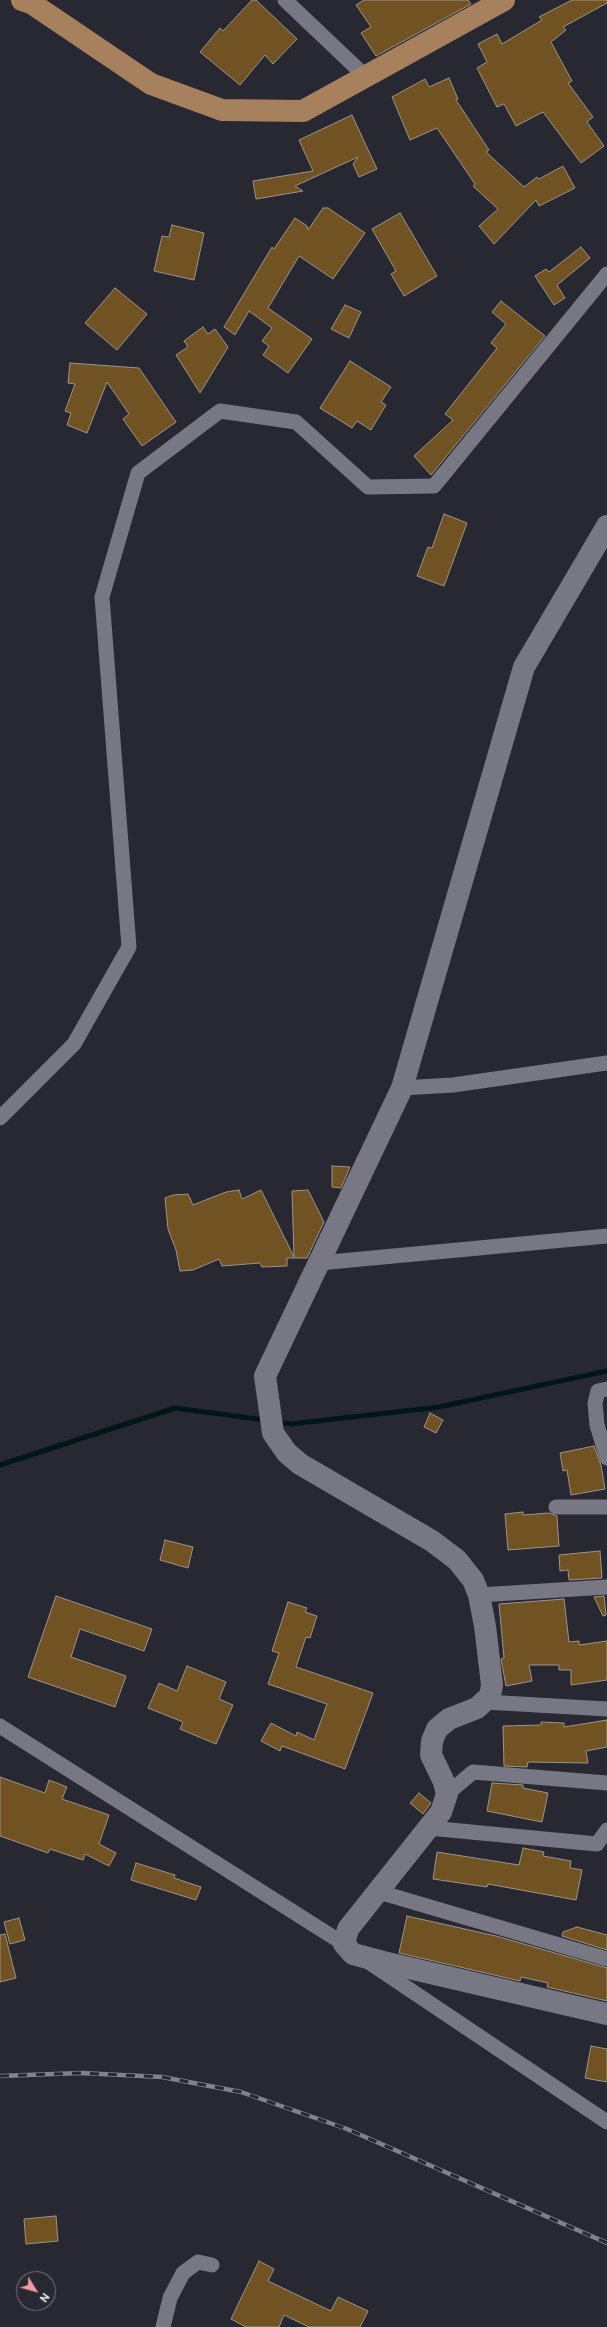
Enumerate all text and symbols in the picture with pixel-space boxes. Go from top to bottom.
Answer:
north arrow [16,2271,56,2311]
text: N [38,2291,52,2305]

